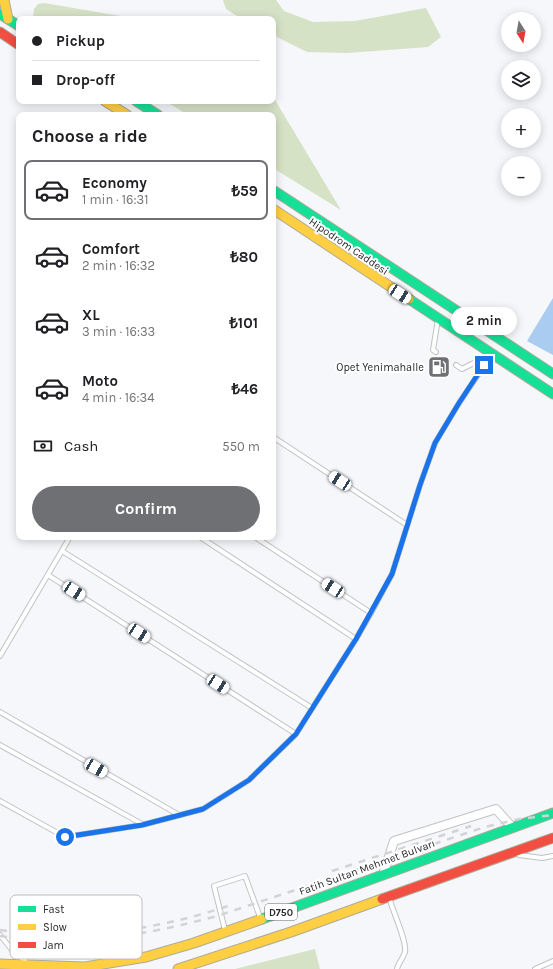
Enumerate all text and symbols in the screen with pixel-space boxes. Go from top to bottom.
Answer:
north arrow [501,12,541,52]
map controls [501,12,541,196]
text: Pickup [56,32,105,50]
button: layers [501,60,541,100]
text: Drop-off [56,71,115,89]
button: + [501,108,541,148]
text: Choose a ride [32,125,147,147]
button: − [501,156,541,196]
icon: car [34,172,70,208]
text: Economy [82,174,147,192]
text: ₺59 [232,182,258,200]
text: 1 min · 16:31 [82,192,148,207]
street label: Hipodrom Caddesi [307,215,391,278]
icon: car [34,238,70,274]
text: Comfort [82,240,140,258]
text: ₺80 [230,248,258,266]
text: 2 min · 16:32 [82,258,155,273]
car [387,282,413,306]
icon: car [34,304,70,340]
text: XL [82,306,100,324]
callout: 2 min [451,307,517,335]
text: 2 min [466,313,502,328]
text: ₺101 [229,314,258,332]
text: 3 min · 16:33 [82,324,155,339]
fuel station icon: Opet Yenimahalle [426,354,452,380]
route end [475,356,493,374]
place label: Opet Yenimahalle [336,361,424,374]
icon: car [34,370,70,406]
text: Moto [82,372,118,390]
text: ₺46 [231,380,258,398]
text: 4 min · 16:34 [82,390,154,405]
icon: cash [32,435,54,457]
text: Cash [64,437,98,455]
text: 550 m [222,439,260,454]
car [327,469,353,493]
button: Confirm [32,486,260,532]
car [320,576,346,600]
car [61,579,87,603]
car [126,621,152,645]
car [205,672,231,696]
car [83,757,109,779]
route start [56,828,74,846]
street label: Fatih Sultan Mehmet Bulvarı [297,837,437,898]
legend [10,895,142,959]
text: Fast [43,903,64,916]
road number: D750 [265,904,297,920]
text: Slow [43,921,67,934]
text: Jam [43,939,64,952]

